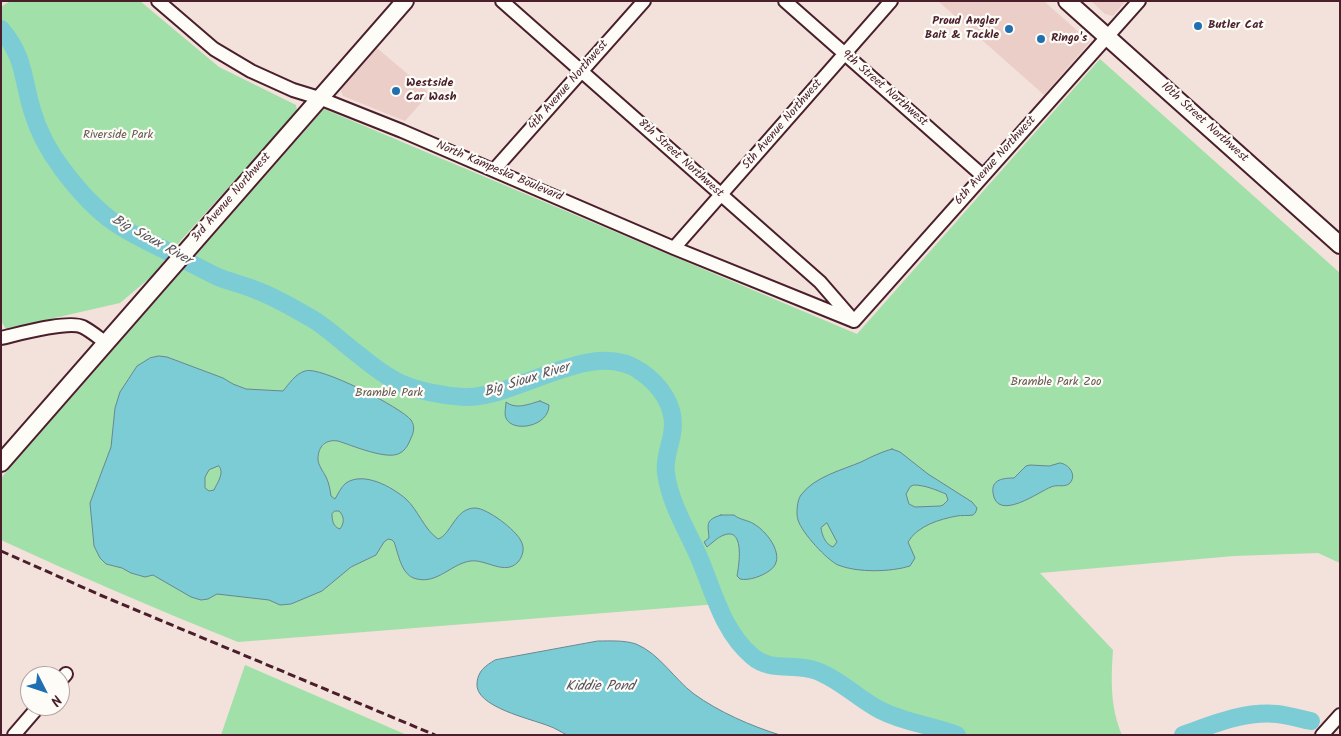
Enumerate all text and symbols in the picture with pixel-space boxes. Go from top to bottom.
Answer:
place label: Proud Angler Bait & Tackle [925,15,999,43]
place label: Butler Cat [1208,19,1264,33]
marker: Butler Cat [1192,20,1204,32]
marker: Proud Angler Bait & Tackle [1003,23,1015,35]
place label: Ringo's [1051,32,1087,46]
marker: Ringo's [1035,33,1047,45]
street label: 4th Avenue Northwest [526,38,612,134]
street label: 9th Street Northwest [838,48,930,130]
place label: Westside Car Wash [406,77,456,105]
street label: 5th Avenue Northwest [740,77,826,173]
street label: 10th Street Northwest [1157,80,1251,166]
marker: Westside Car Wash [390,85,402,97]
street label: 6th Avenue Northwest [952,114,1040,208]
street label: 8th Street Northwest [634,117,726,201]
park label: Riverside Park [83,129,153,143]
street label: North Kampeska Boulevard [434,139,564,205]
street label: 3rd Avenue Northwest [189,150,275,246]
water label: Big Sioux River [108,212,194,270]
water label: Big Sioux River [482,360,572,402]
park label: Bramble Park Zoo [1010,376,1102,390]
park label: Bramble Park [355,387,423,401]
north arrow [20,666,70,716]
water label: Kiddie Pond [565,680,635,696]
text: N [44,690,67,711]

